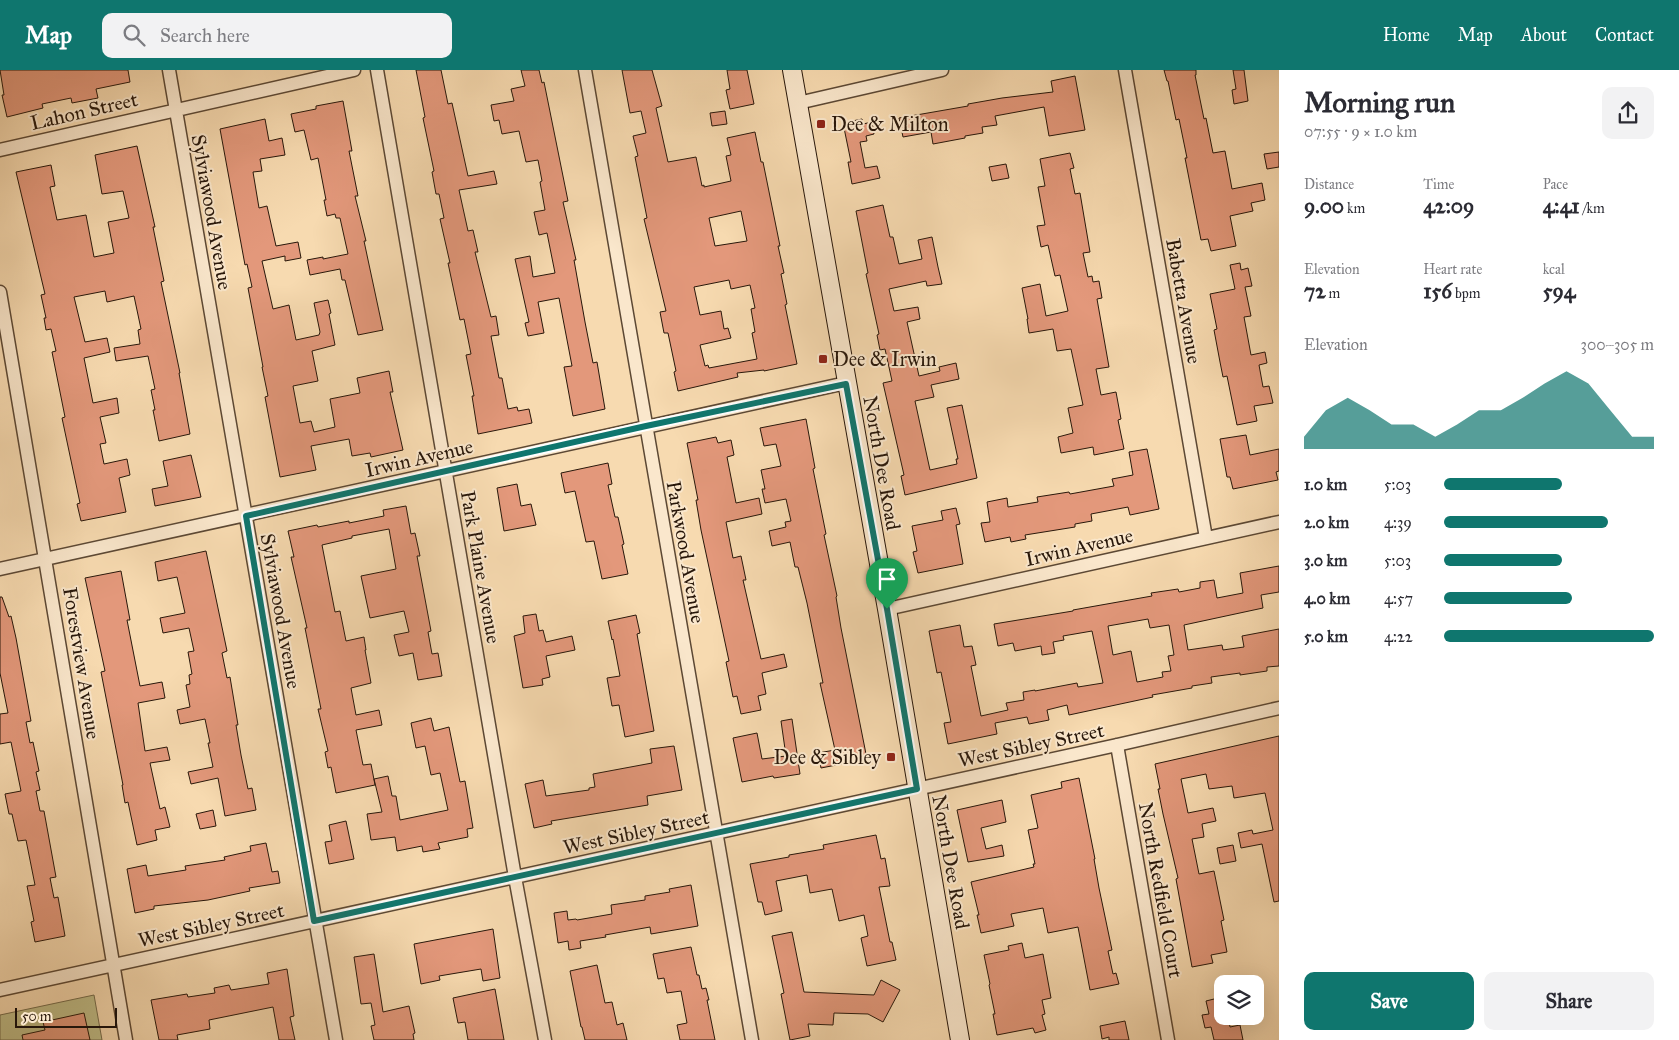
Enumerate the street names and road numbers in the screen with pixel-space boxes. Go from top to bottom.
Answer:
street label: Lahon Street [28,87,140,135]
street label: Sylviawood Avenue [187,133,237,291]
street label: Babetta Avenue [1161,237,1207,365]
street label: North Dee Road [858,394,906,532]
street label: Irwin Avenue [363,434,475,482]
street label: Parkwood Avenue [662,479,710,625]
street label: Park Plaine Avenue [456,489,506,645]
street label: Irwin Avenue [1023,523,1135,571]
street label: Sylviawood Avenue [256,532,306,690]
street label: Forestview Avenue [58,585,106,741]
street label: West Sibley Street [956,718,1106,772]
street label: North Dee Road [927,793,975,931]
street label: North Redfield Court [1134,800,1188,980]
street label: West Sibley Street [561,805,711,859]
street label: West Sibley Street [136,898,286,952]

